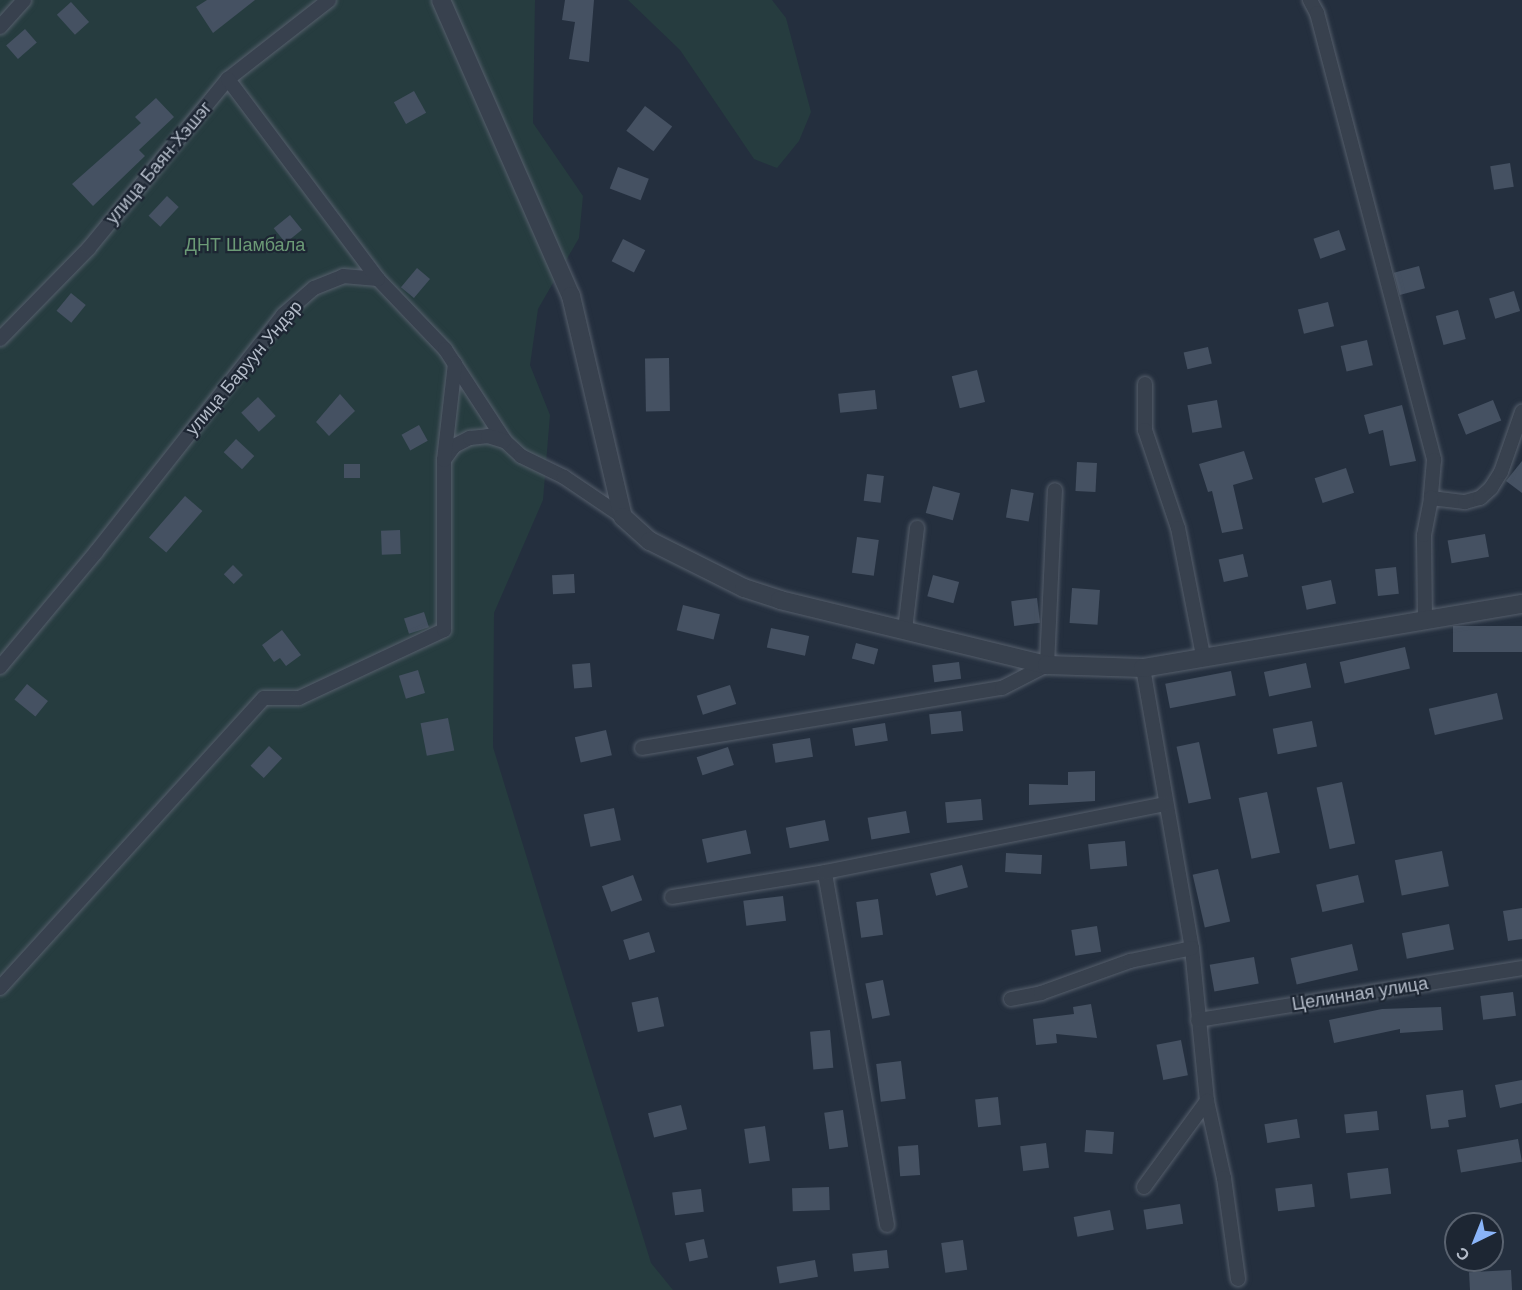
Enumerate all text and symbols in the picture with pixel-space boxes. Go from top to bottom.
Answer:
street label: улица Баян-Хэшэг [101,97,217,229]
park label: ДНТ Шамбала [185,234,305,256]
street label: улица Баруун Ундэр [181,296,307,440]
street label: Целинная улица [1290,973,1430,1015]
north arrow [1444,1212,1504,1272]
text: С [1453,1244,1473,1264]

